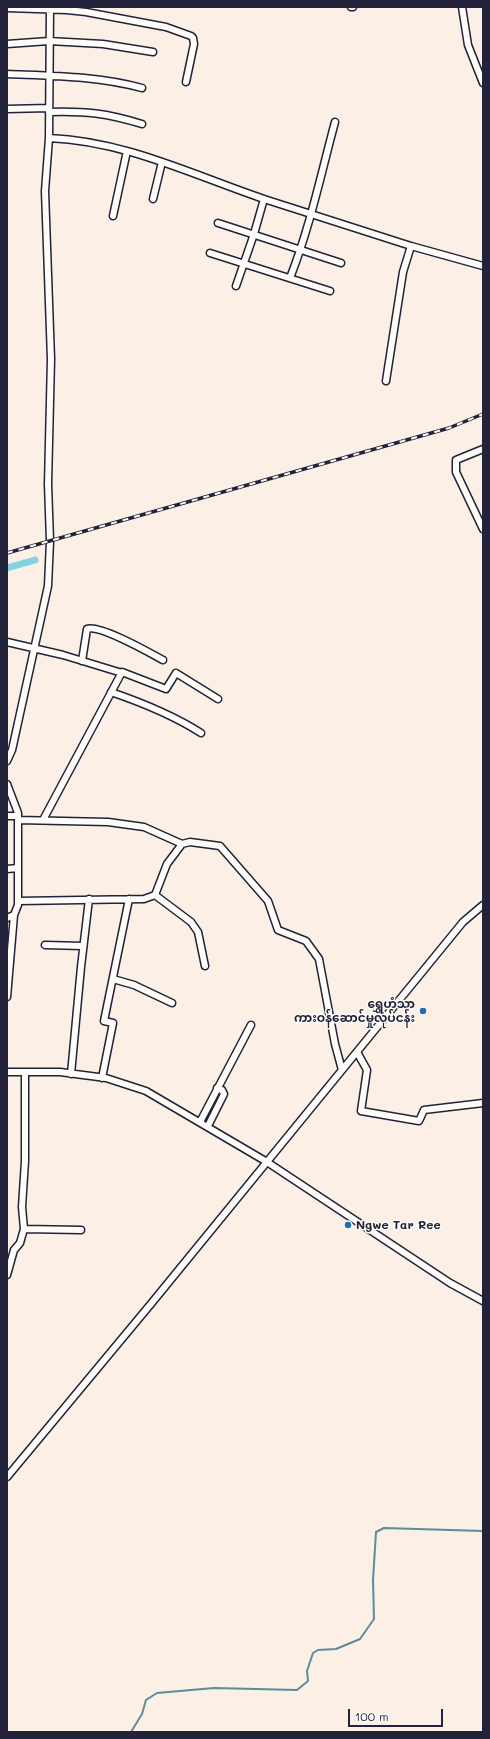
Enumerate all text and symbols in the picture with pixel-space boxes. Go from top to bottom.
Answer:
place label: ရွှေဟံသာ ကားဝန်ဆောင်မှုလုပ်ငန်း [294,997,415,1025]
marker: ရွှေဟံသာ ကားဝန်ဆောင်မှုလုပ်ငန်း [418,1006,428,1016]
place label: Ngwe Tar Ree [356,1218,441,1232]
marker: Ngwe Tar Ree [343,1220,353,1230]
scale bar [350,1701,445,1727]
text: 100 m [355,1708,389,1724]

